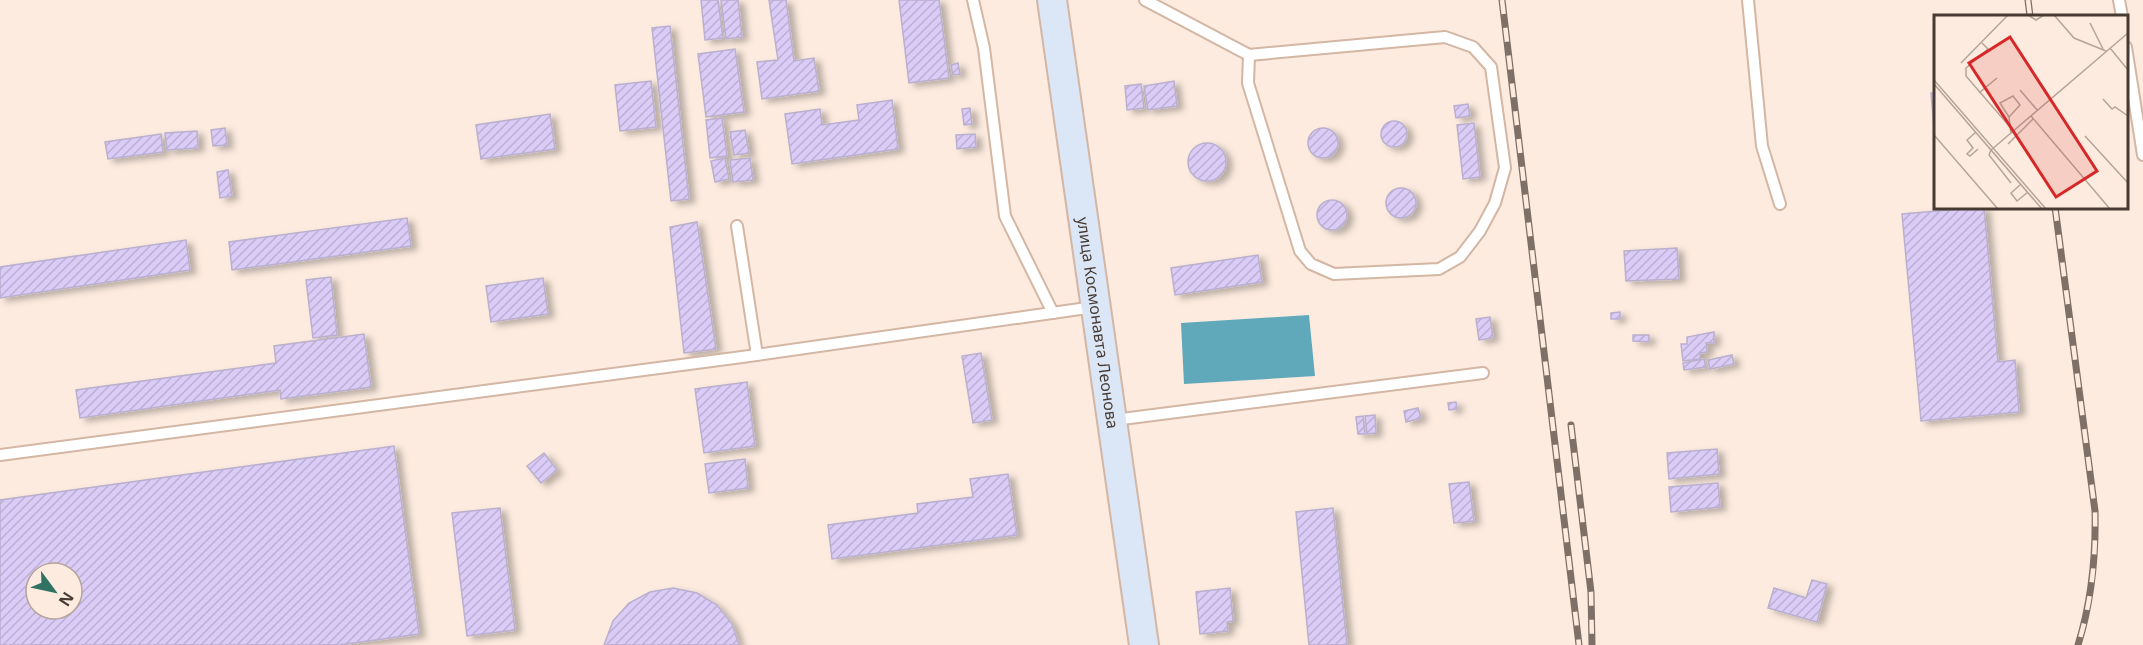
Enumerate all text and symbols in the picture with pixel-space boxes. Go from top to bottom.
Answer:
inset map [1934,15,2128,208]
street label: улица Космонавта Леонова [1072,216,1124,430]
north arrow [24,561,84,621]
text: N [54,588,79,611]

